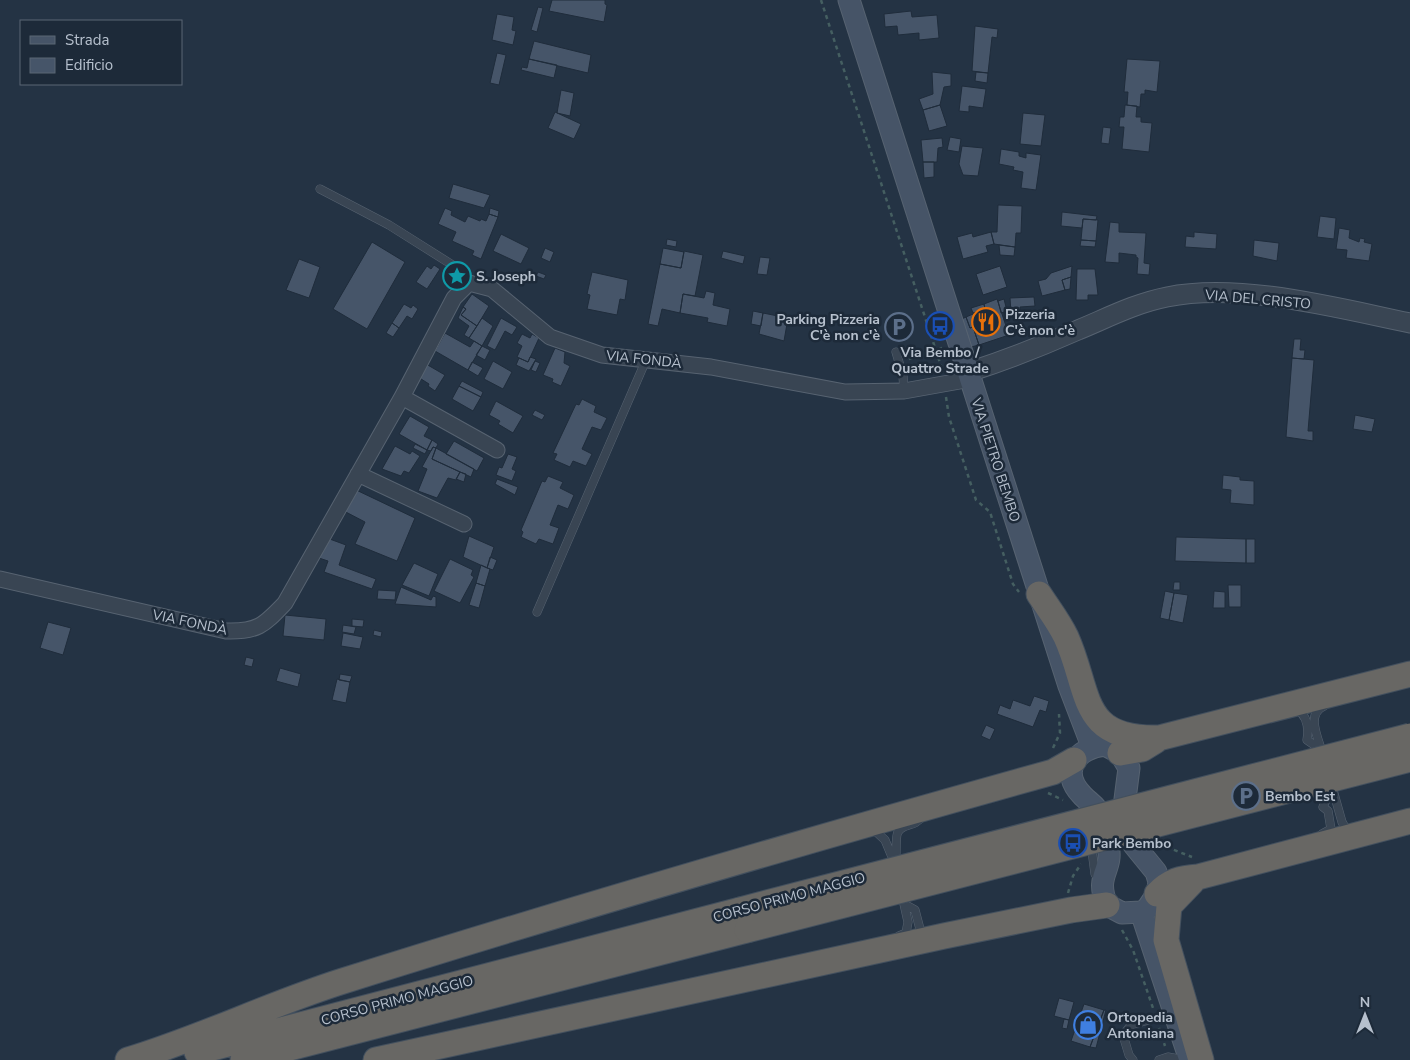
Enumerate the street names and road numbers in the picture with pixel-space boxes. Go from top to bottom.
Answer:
street label: VIA DEL CRISTO [1203,285,1312,314]
street label: VIA FONDÀ [604,346,683,373]
street label: VIA PIETRO BEMBO [966,395,1025,525]
street label: VIA FONDÀ [150,605,229,640]
street label: CORSO PRIMO MAGGIO [711,868,867,927]
street label: CORSO PRIMO MAGGIO [319,971,475,1030]

